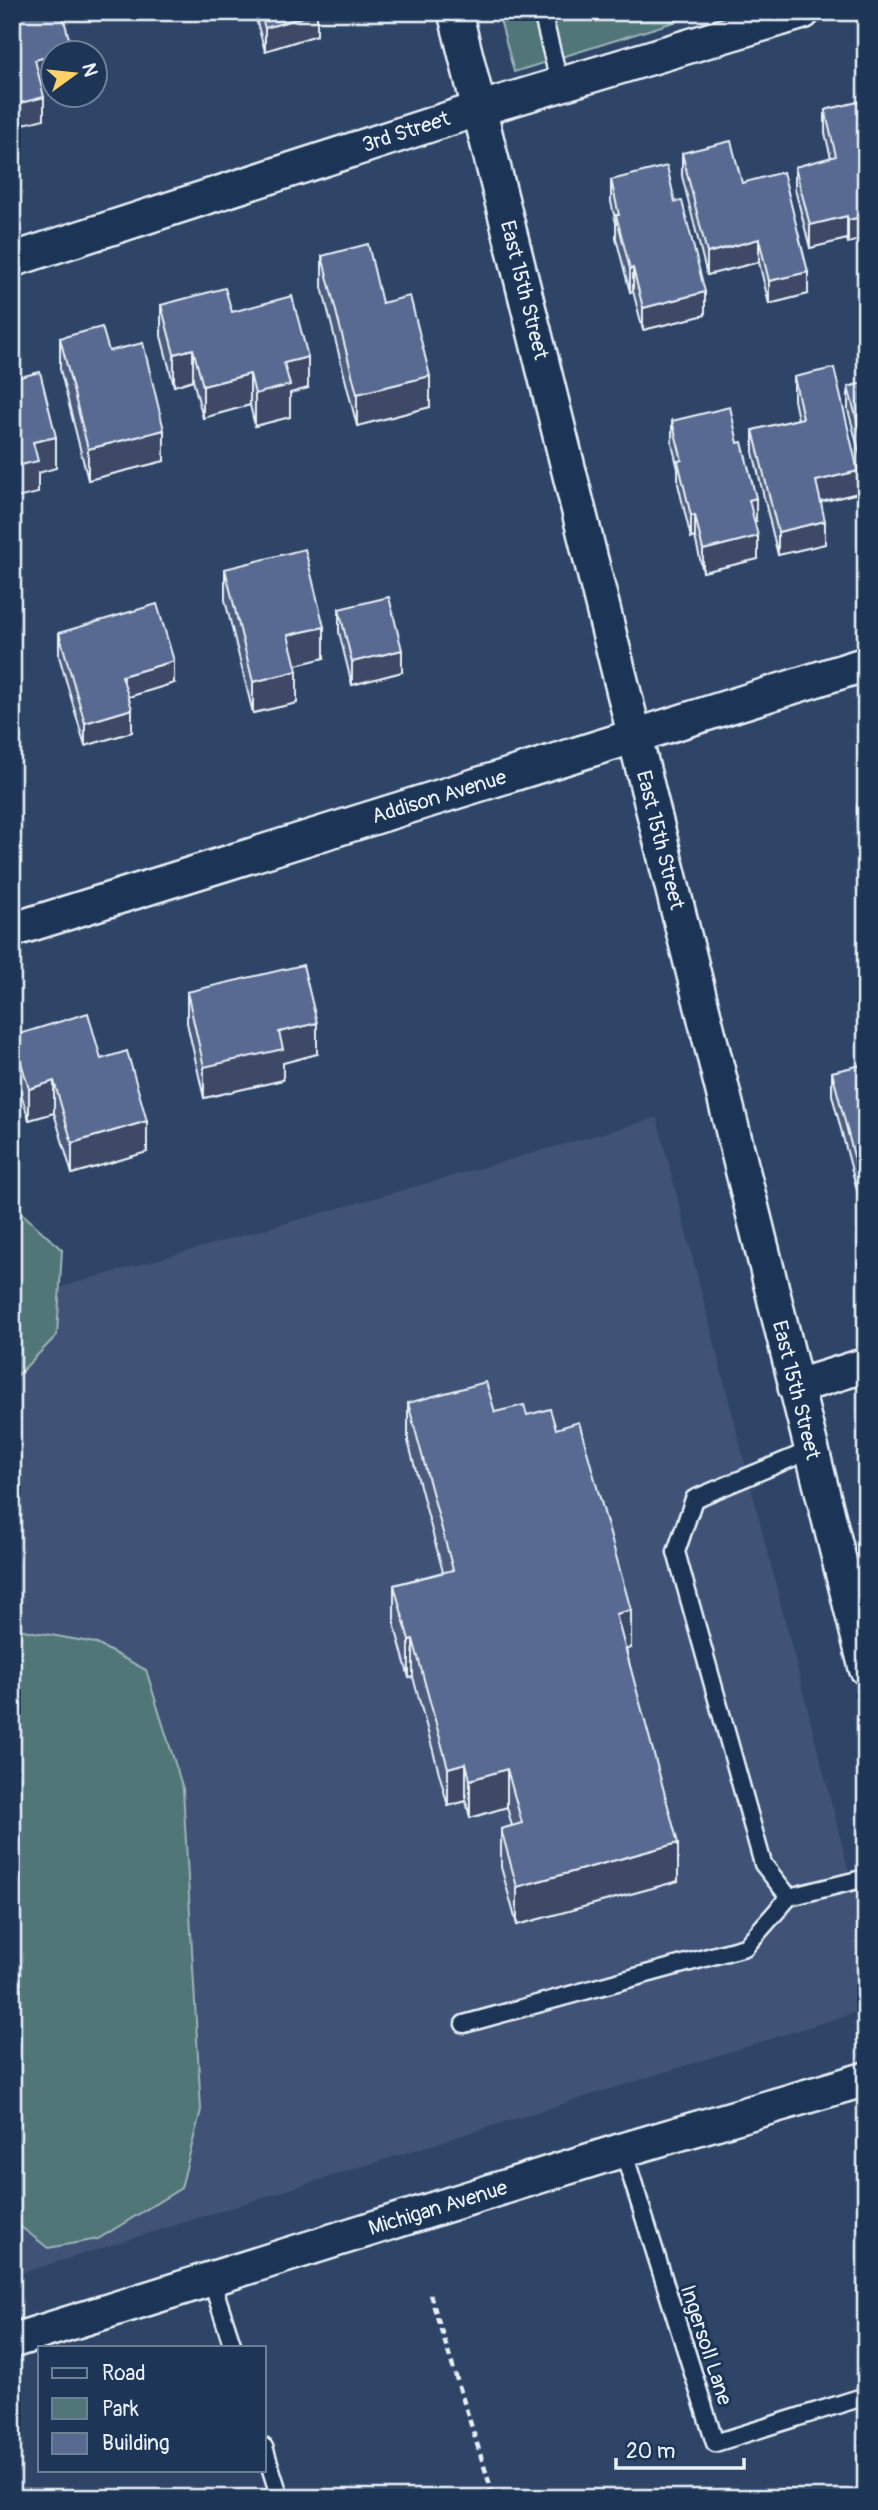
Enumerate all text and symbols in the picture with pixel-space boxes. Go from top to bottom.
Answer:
north arrow [38,38,108,108]
text: N [76,61,103,79]
street label: 3rd Street [359,105,454,159]
street label: East 15th Street [494,218,554,363]
street label: Addison Avenue [368,764,510,830]
street label: East 15th Street [630,768,690,913]
street label: East 15th Street [766,1318,826,1463]
street label: Michigan Avenue [365,2174,511,2242]
street label: Ingersoll Lane [674,2282,738,2409]
legend [38,2346,266,2472]
text: Road [102,2360,146,2387]
text: Park [102,2396,139,2423]
scale bar [616,2426,743,2470]
text: Building [102,2430,169,2457]
text: 20 m [626,2438,675,2465]

